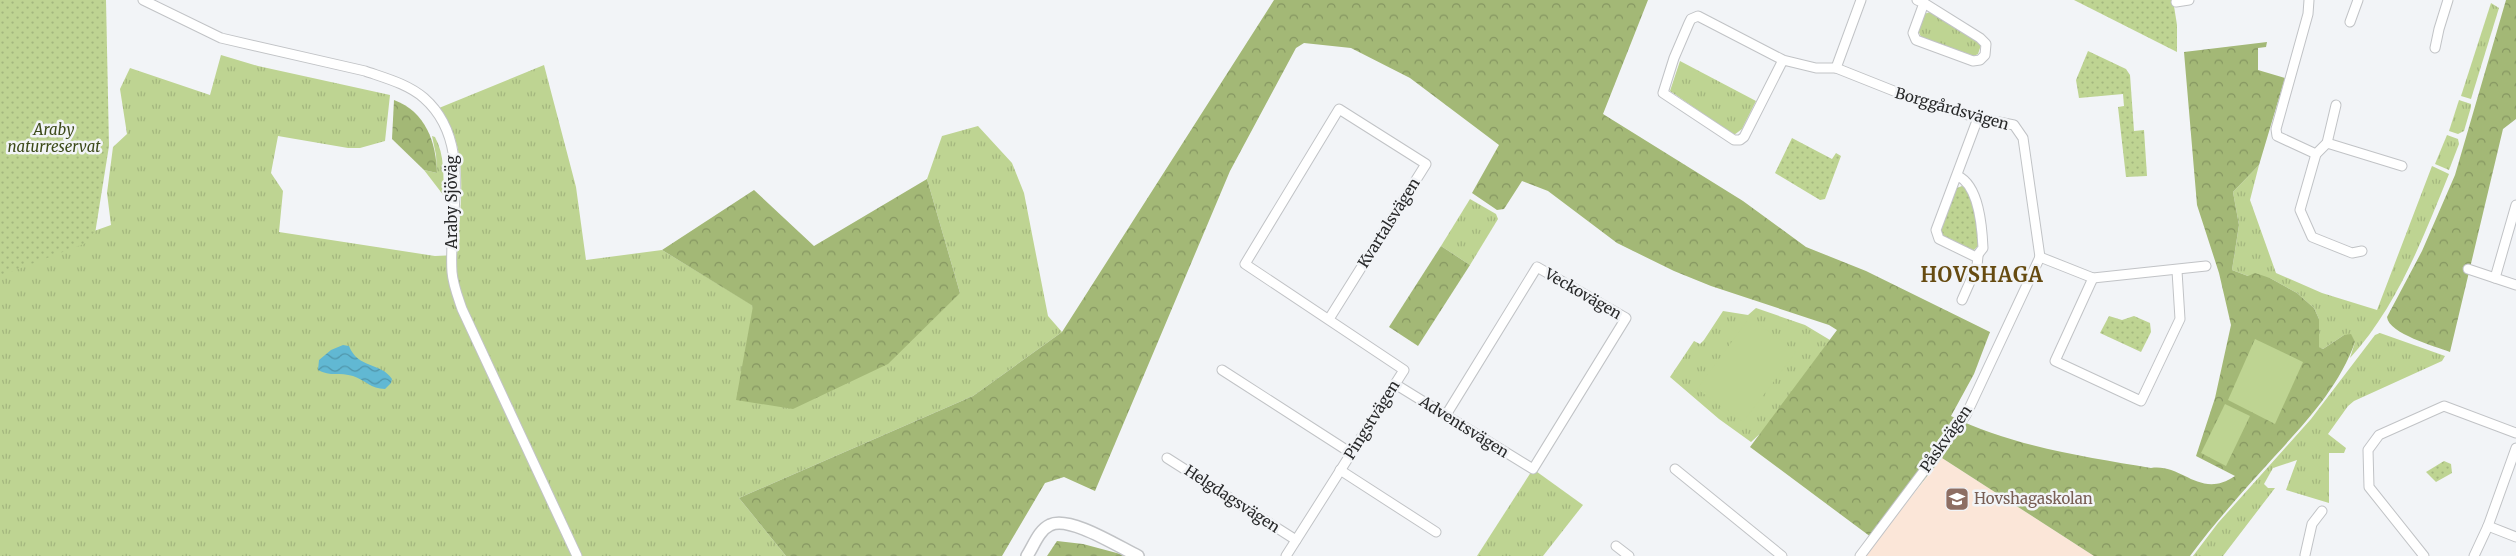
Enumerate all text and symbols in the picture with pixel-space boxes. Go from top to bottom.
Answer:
street label: Borggårdsvägen [1893,83,2011,134]
park label: Araby naturreservat [7,120,101,156]
street label: Araby Sjöväg [442,155,461,250]
street label: Kvartalsvägen [1353,174,1424,271]
district label: HOVSHAGA [1920,262,2044,287]
street label: Veckovägen [1541,263,1625,323]
street label: Pingstvägen [1340,377,1403,463]
street label: Adventsvägen [1415,391,1513,462]
street label: Påskvägen [1916,401,1976,476]
street label: Helgdagsvägen [1181,461,1283,536]
school or university icon: Hovshagaskolan [1944,486,1970,512]
place label: Hovshagaskolan [1974,489,2093,508]

